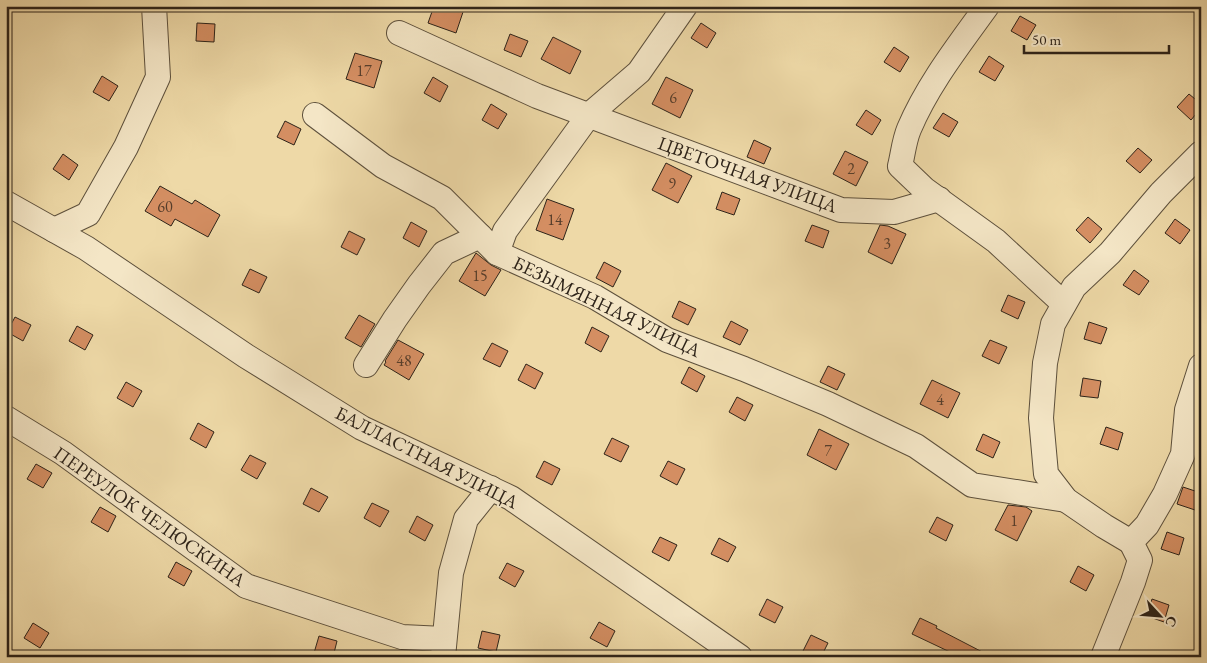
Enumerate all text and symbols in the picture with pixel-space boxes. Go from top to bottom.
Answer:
scale bar [1024,22,1170,54]
text: 50 m [1032,30,1061,49]
house number: 17 [356,60,372,81]
house number: 6 [669,87,677,108]
street label: ЦВЕТОЧНАЯ УЛИЦА [655,130,842,219]
house number: 2 [847,158,855,179]
house number: 9 [668,173,676,194]
house number: 60 [157,196,173,217]
house number: 14 [547,209,563,230]
house number: 3 [883,233,891,254]
street label: БЕЗЫМЯННАЯ УЛИЦА [509,250,706,363]
house number: 15 [472,265,488,286]
house number: 48 [396,350,412,371]
house number: 4 [936,389,944,410]
street label: БАЛЛАСТНАЯ УЛИЦА [331,400,523,515]
street label: ПЕРЕУЛОК ЧЕЛЮСКИНА [49,440,251,593]
house number: 7 [824,440,832,461]
house number: 1 [1010,510,1018,531]
north arrow [1134,590,1184,640]
text: С [1161,613,1182,630]

